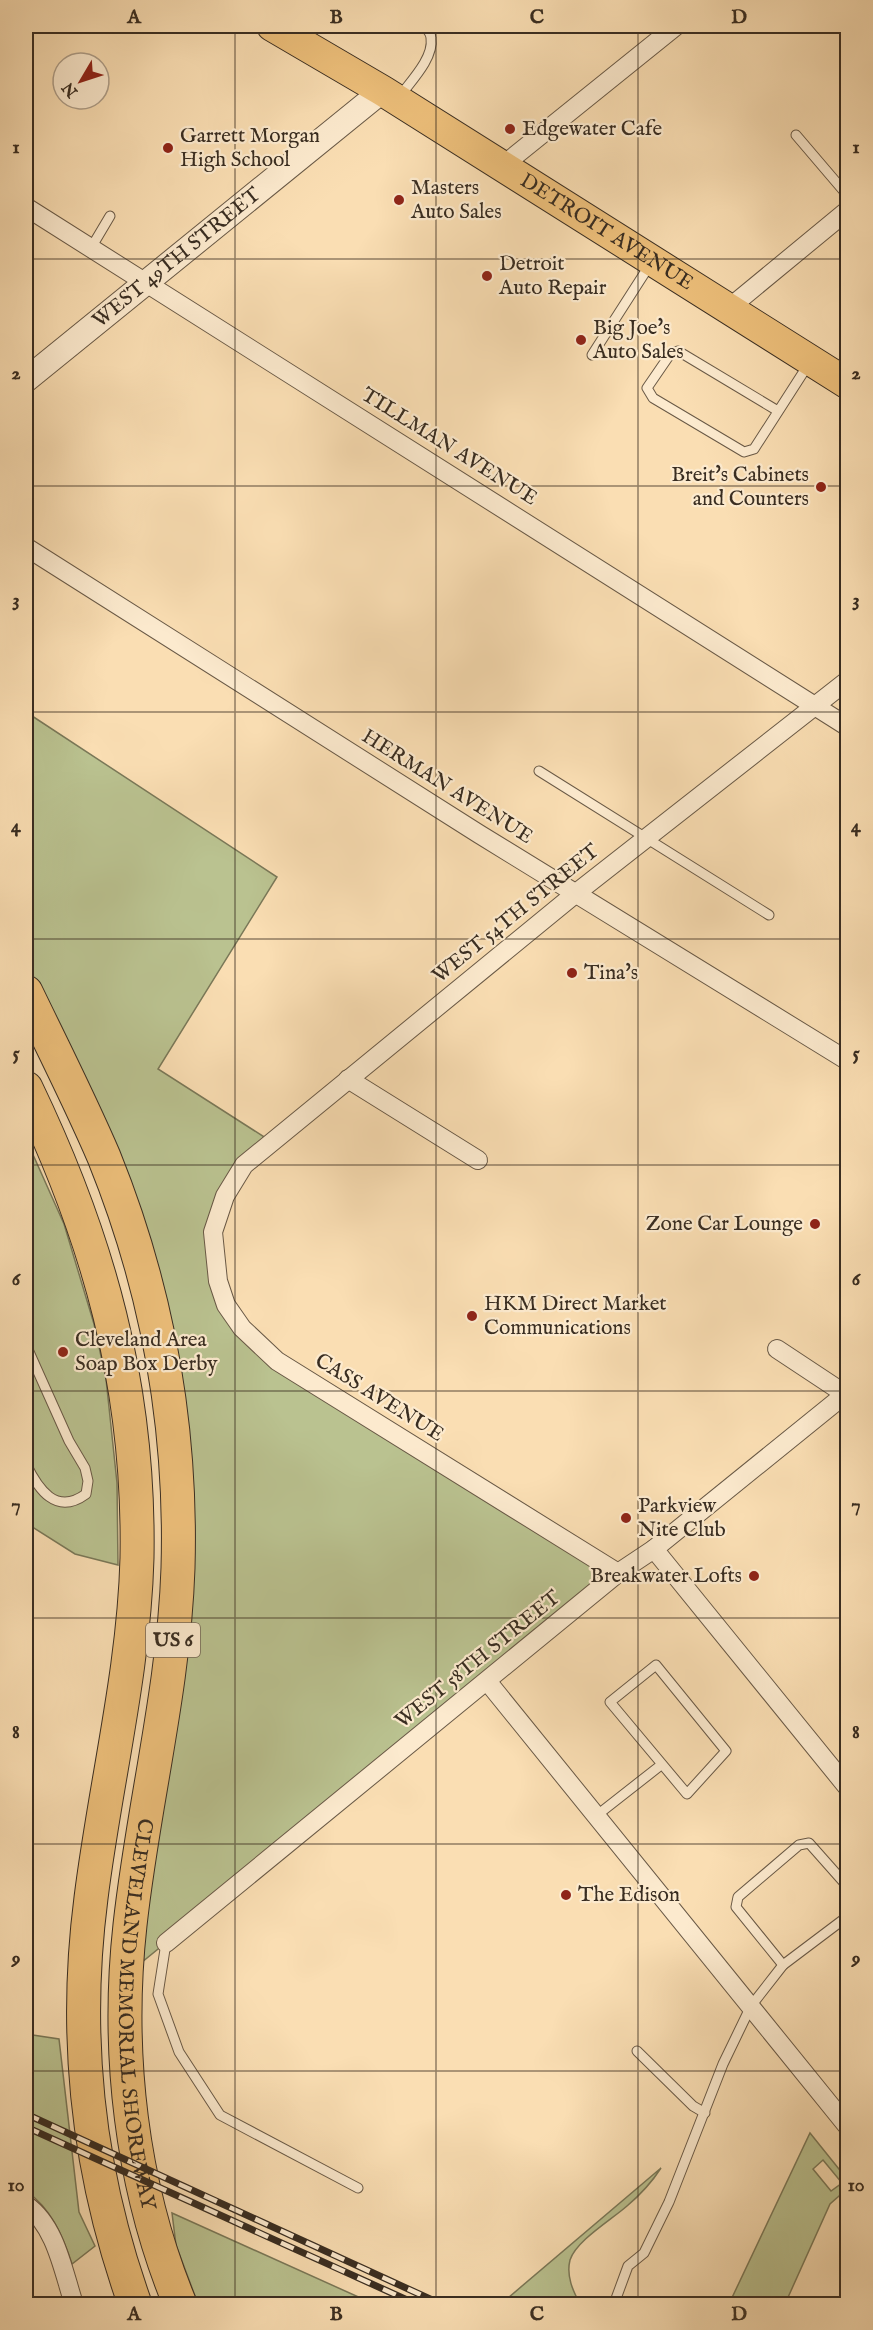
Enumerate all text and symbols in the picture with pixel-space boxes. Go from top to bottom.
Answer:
text: A [126,5,142,30]
text: B [329,5,343,30]
text: C [530,5,544,30]
text: D [731,5,747,30]
north arrow [51,51,111,111]
text: N [59,77,84,102]
place label: Edgewater Cafe [522,116,662,143]
marker: Edgewater Cafe [503,122,517,136]
place label: Garrett Morgan High School [180,123,320,174]
text: 1 [12,135,20,160]
text: 1 [852,135,860,160]
marker: Garrett Morgan High School [161,141,175,155]
street label: DETROIT AVENUE [515,167,699,297]
place label: Masters Auto Sales [410,175,502,226]
street label: WEST 49TH STREET [87,181,267,334]
marker: Masters Auto Sales [392,193,406,207]
place label: Detroit Auto Repair [498,251,607,302]
marker: Detroit Auto Repair [480,269,494,283]
place label: Big Joe's Auto Sales [592,315,684,366]
marker: Big Joe's Auto Sales [574,333,588,347]
text: 2 [11,361,21,386]
text: 2 [851,361,861,386]
street label: TILLMAN AVENUE [356,382,542,512]
place label: Breit's Cabinets and Counters [671,462,809,513]
marker: Breit's Cabinets and Counters [814,480,828,494]
text: 3 [12,588,20,613]
text: 3 [852,588,860,613]
street label: HERMAN AVENUE [356,723,538,851]
text: 4 [11,814,22,839]
text: 4 [851,814,862,839]
street label: WEST 54TH STREET [427,838,606,990]
place label: Tina's [584,960,638,987]
marker: Tina's [565,966,579,980]
text: 5 [12,1041,20,1066]
text: 5 [852,1041,860,1066]
place label: Zone Car Lounge [646,1211,803,1238]
marker: Zone Car Lounge [808,1217,822,1231]
text: 6 [12,1267,22,1292]
text: 6 [852,1267,862,1292]
place label: HKM Direct Market Communications [484,1291,667,1342]
marker: HKM Direct Market Communications [465,1309,479,1323]
place label: Cleveland Area Soap Box Derby [75,1327,218,1378]
marker: Cleveland Area Soap Box Derby [56,1345,70,1359]
street label: CASS AVENUE [309,1348,449,1448]
text: 7 [11,1493,21,1518]
place label: Parkview Nite Club [638,1493,726,1544]
text: 7 [851,1493,861,1518]
marker: Parkview Nite Club [619,1511,633,1525]
place label: Breakwater Lofts [590,1563,742,1590]
marker: Breakwater Lofts [747,1569,761,1583]
street label: WEST 58TH STREET [390,1584,567,1735]
road number: US 6 [146,1623,200,1657]
text: 8 [12,1720,20,1745]
text: 8 [852,1720,860,1745]
street label: CLEVELAND MEMORIAL SHOREWAY [111,1816,162,2214]
place label: The Edison [578,1882,680,1909]
marker: The Edison [559,1888,573,1902]
text: 9 [11,1946,21,1971]
text: 9 [851,1946,861,1971]
text: 10 [7,2173,25,2198]
text: 10 [847,2173,865,2198]
text: A [126,2302,142,2327]
text: B [329,2302,343,2327]
text: C [530,2302,544,2327]
text: D [731,2302,747,2327]

